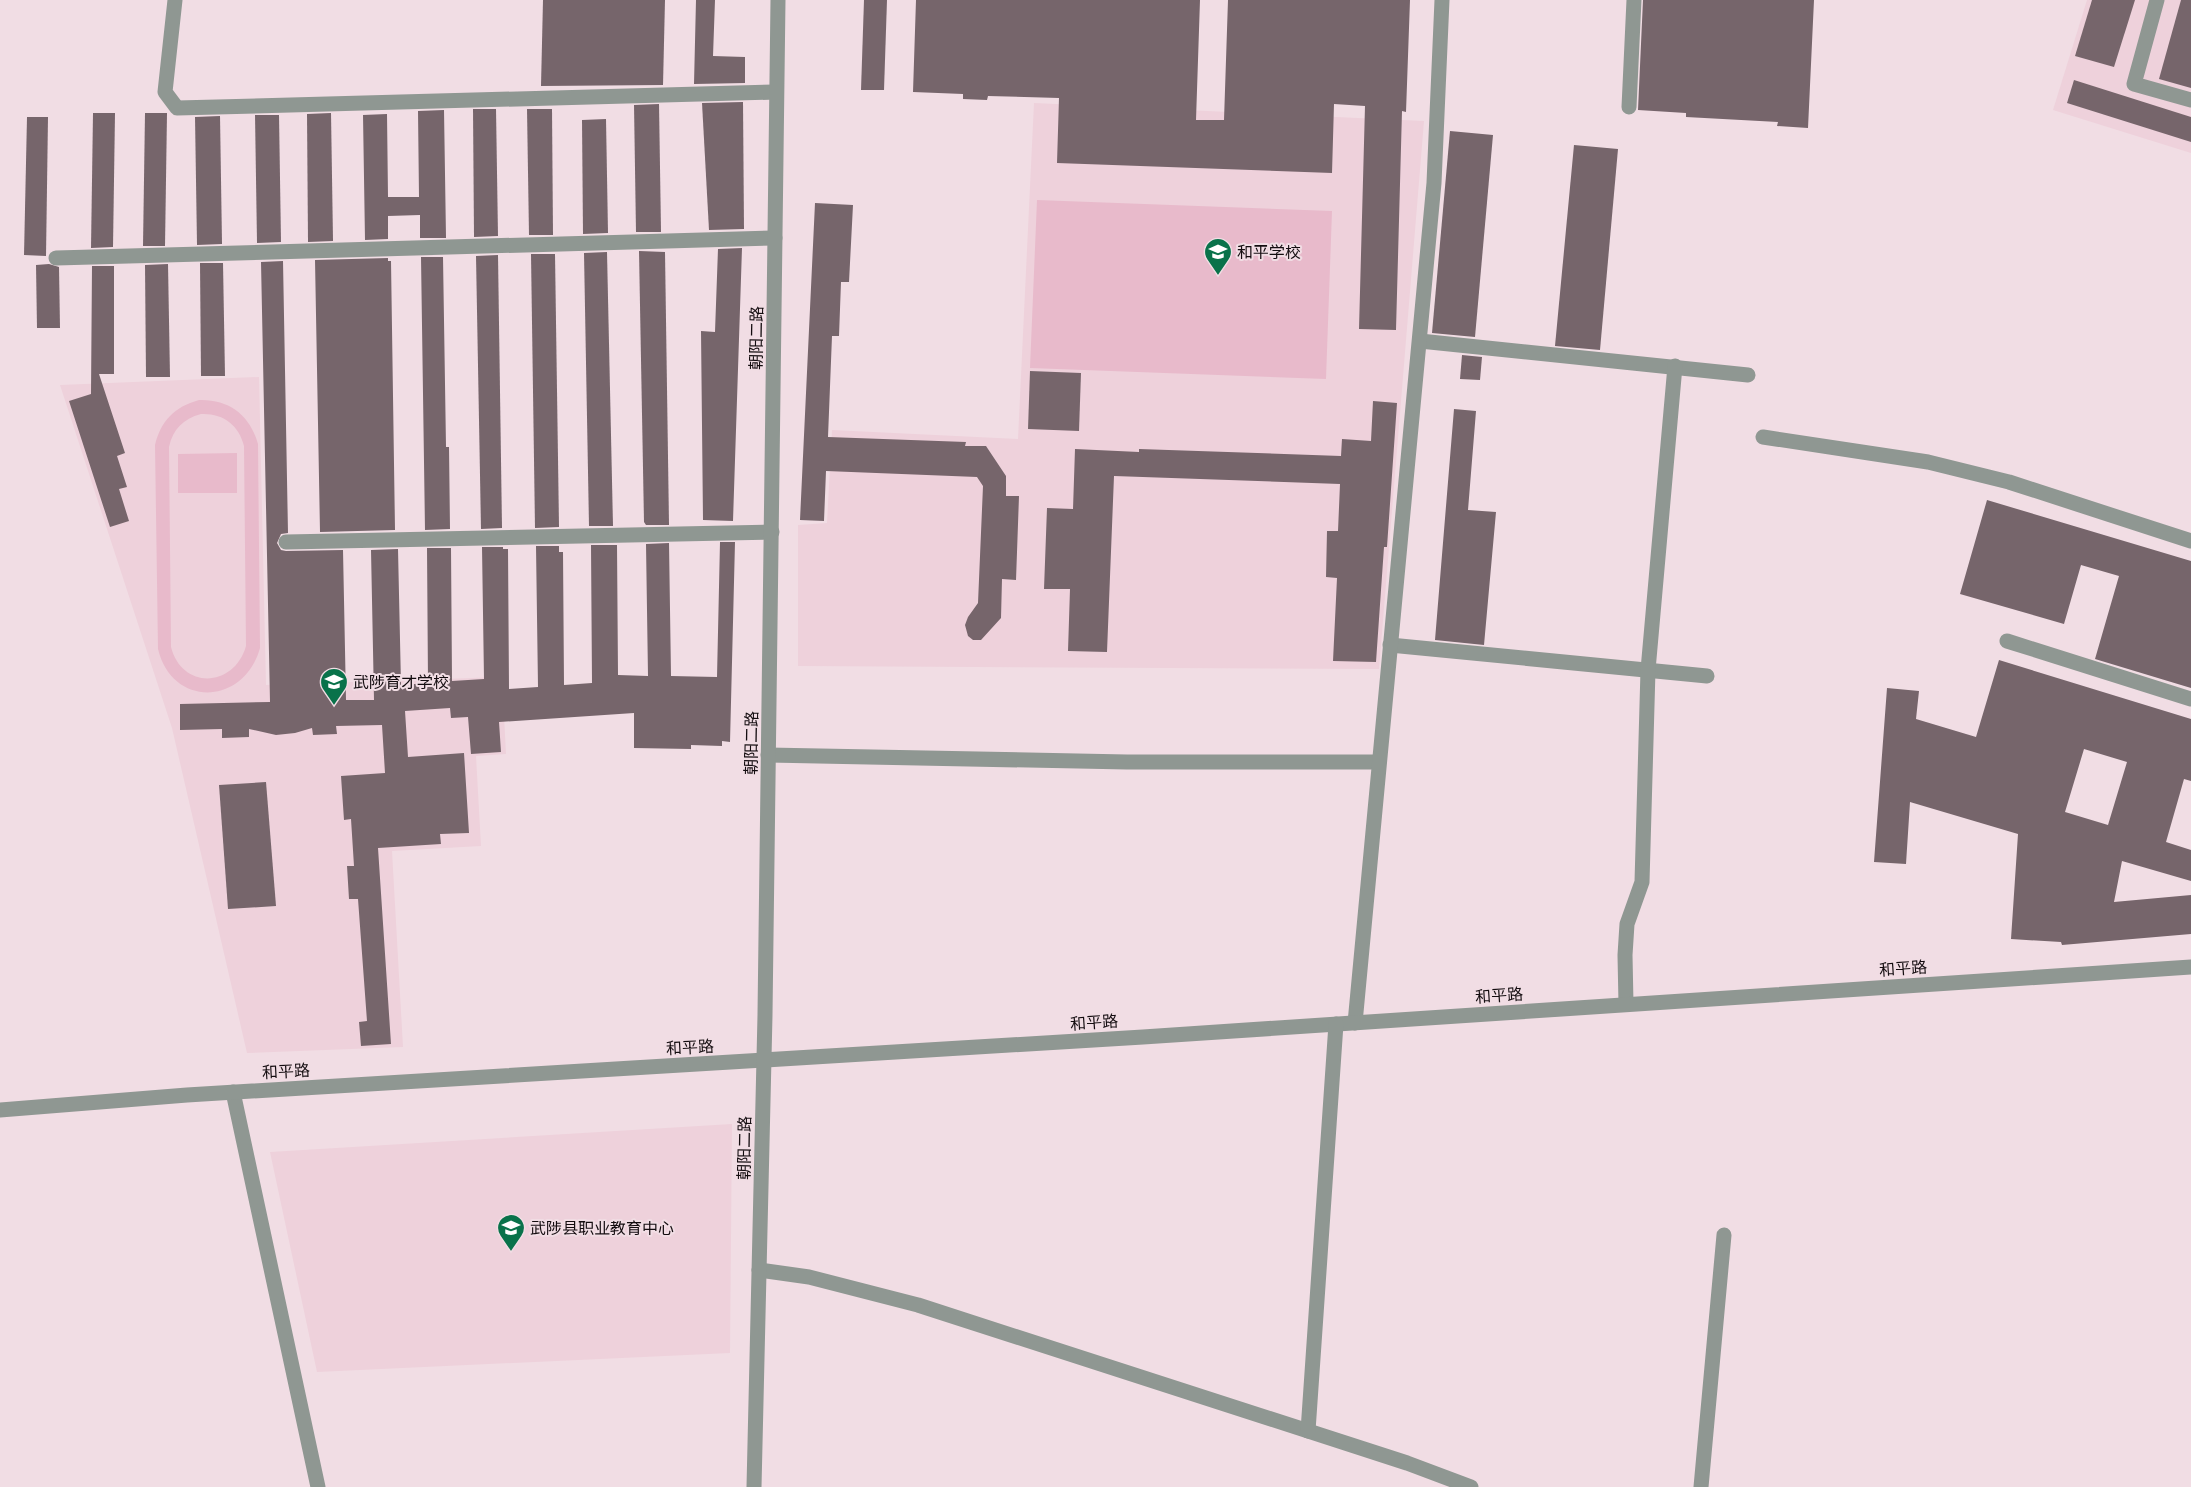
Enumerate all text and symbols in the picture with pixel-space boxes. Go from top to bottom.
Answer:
school or university icon: 和平学校 [1203,237,1233,276]
place label: 和平学校 [1237,242,1301,262]
street label: 朝阳二路 [745,306,767,370]
school or university icon: 武陟育才学校 [319,667,349,706]
place label: 武陟育才学校 [353,672,449,692]
street label: 朝阳二路 [740,711,762,775]
street label: 和平路 [1878,956,1928,980]
street label: 和平路 [1474,983,1524,1007]
street label: 和平路 [1069,1010,1119,1034]
street label: 和平路 [666,1036,714,1058]
street label: 和平路 [262,1060,310,1082]
street label: 朝阳二路 [733,1116,755,1180]
school or university icon: 武陟县职业教育中心 [496,1213,526,1252]
place label: 武陟县职业教育中心 [530,1218,674,1238]

